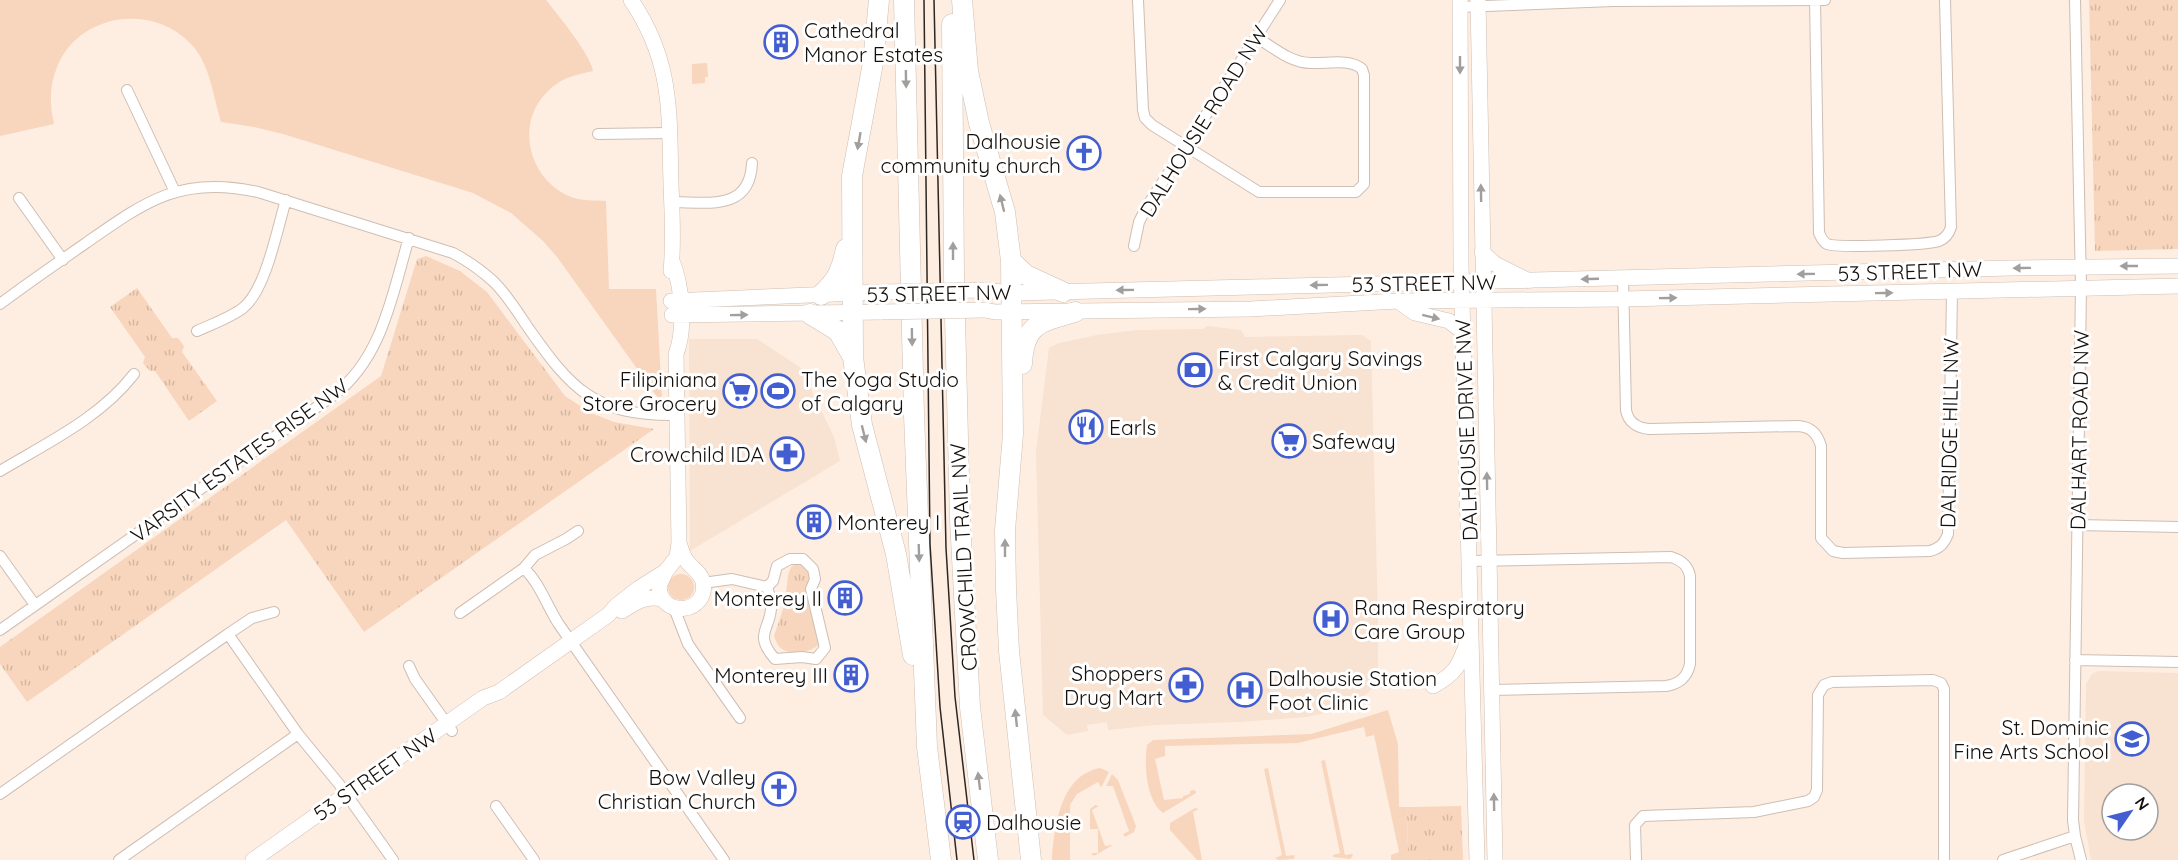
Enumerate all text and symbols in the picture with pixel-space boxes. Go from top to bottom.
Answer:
place label: Cathedral Manor Estates [804,17,943,67]
street label: DALHOUSIE ROAD NW [1134,21,1272,221]
building icon: Cathedral Manor Estates [763,24,799,60]
one-way arrow [1455,56,1465,75]
one-way arrow [901,70,911,89]
place label: Dalhousie community church [881,128,1061,178]
one-way arrow [854,132,863,151]
church icon: Dalhousie community church [1066,135,1102,171]
one-way arrow [1476,184,1486,203]
one-way arrow [997,194,1007,212]
one-way arrow [949,241,958,260]
street label: 53 STREET NW [1837,255,1983,287]
one-way arrow [2120,261,2139,271]
one-way arrow [2012,263,2031,273]
street label: 53 STREET NW [1351,269,1497,297]
one-way arrow [1797,269,1816,278]
one-way arrow [1581,274,1600,284]
street label: 53 STREET NW [866,279,1012,307]
one-way arrow [1310,281,1329,290]
one-way arrow [1115,286,1134,295]
one-way arrow [1874,289,1893,298]
one-way arrow [1658,293,1677,303]
one-way arrow [1187,304,1206,314]
one-way arrow [729,310,748,320]
one-way arrow [1422,313,1441,322]
street label: DALHOUSIE DRIVE NW [1449,319,1483,541]
one-way arrow [907,328,917,347]
street label: DALHART ROAD NW [2064,330,2094,530]
street label: DALRIDGE HILL NW [1934,338,1964,528]
place label: First Calgary Savings & Credit Union [1218,345,1422,395]
bank icon: First Calgary Savings & Credit Union [1177,352,1213,388]
place label: Filipiniana Store Grocery [583,366,717,416]
place label: The Yoga Studio of Calgary [801,366,959,416]
street label: VARSITY ESTATES RISE NW [125,372,353,548]
supermarket icon: Filipiniana Store Grocery [722,373,758,409]
sports icon: The Yoga Studio of Calgary [760,373,796,409]
restaurant icon: Earls [1068,409,1104,445]
place label: Earls [1109,414,1156,440]
supermarket icon: Safeway [1271,423,1307,459]
one-way arrow [860,425,870,443]
place label: Safeway [1312,428,1396,454]
pharmacy icon: Crowchild IDA [769,436,805,472]
place label: Crowchild IDA [630,441,764,467]
street label: CROWCHILD TRAIL NW [944,443,982,671]
one-way arrow [1482,471,1492,490]
building icon: Monterey I [796,504,832,540]
place label: Monterey I [837,509,940,535]
one-way arrow [1001,538,1010,557]
one-way arrow [915,544,924,563]
building icon: Monterey II [827,580,863,616]
place label: Monterey II [713,585,822,611]
place label: Rana Respiratory Care Group [1354,594,1525,644]
hospital icon: Rana Respiratory Care Group [1313,601,1349,637]
building icon: Monterey III [833,657,869,693]
place label: Shoppers Drug Mart [1064,660,1163,710]
place label: Monterey III [714,662,828,688]
place label: Dalhousie Station Foot Clinic [1268,665,1437,715]
pharmacy icon: Shoppers Drug Mart [1168,667,1204,703]
hospital icon: Dalhousie Station Foot Clinic [1227,672,1263,708]
one-way arrow [1011,709,1021,728]
place label: St. Dominic Fine Arts School [1953,714,2109,764]
school or university icon: St. Dominic Fine Arts School [2114,721,2150,757]
street label: 53 STREET NW [308,722,442,826]
place label: Bow Valley Christian Church [598,764,756,814]
church icon: Bow Valley Christian Church [761,771,797,807]
one-way arrow [974,772,984,791]
north arrow [2100,782,2160,842]
one-way arrow [1489,792,1499,811]
text: N [2131,793,2154,814]
station icon: Dalhousie [945,804,981,840]
place label: Dalhousie [986,809,1081,835]

